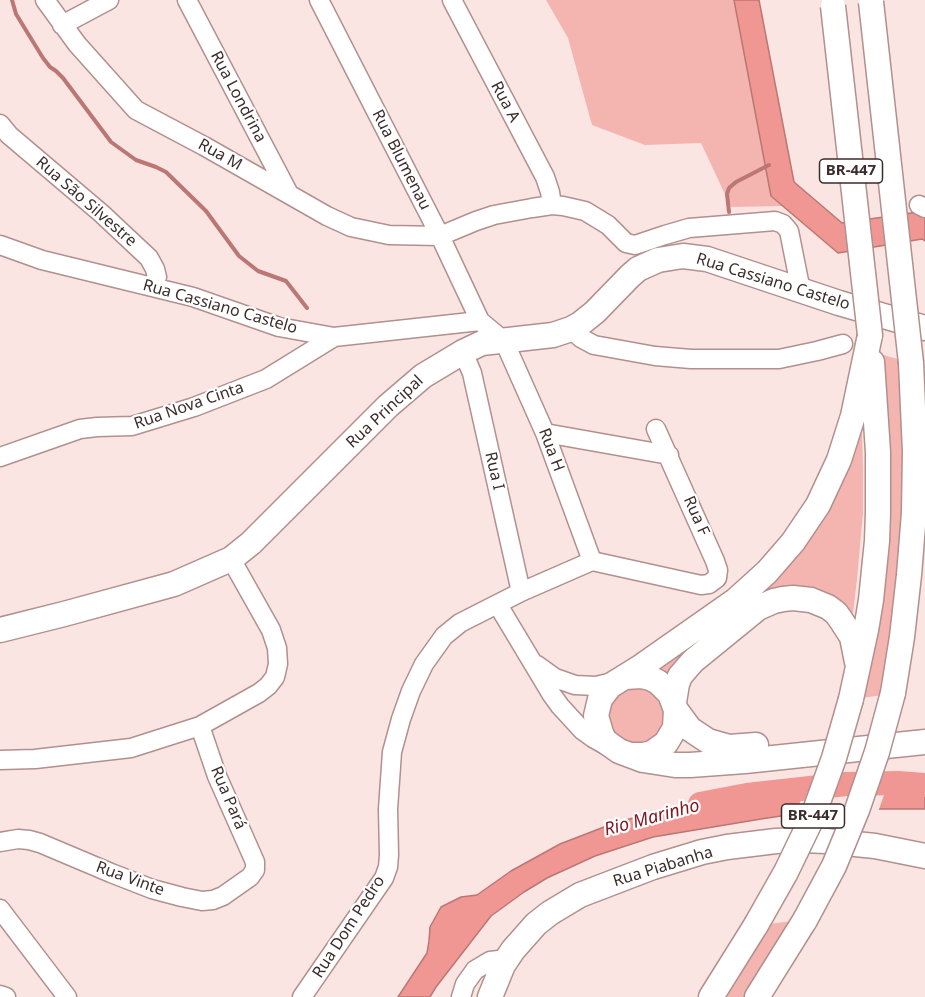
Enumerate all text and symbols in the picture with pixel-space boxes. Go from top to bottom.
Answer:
street label: Rua Londrina [206,48,270,146]
street label: Rua A [486,78,524,126]
street label: Rua Blumenau [367,107,435,213]
street label: Rua M [195,135,245,175]
street label: Rua São Silvestre [32,153,140,251]
road number: BR-447 [820,159,882,183]
street label: Rua Cassiano Castelo [694,249,852,315]
street label: Rua Cassiano Castelo [141,276,299,338]
street label: Rua Principal [343,372,427,452]
street label: Rua Nova Cinta [132,378,246,434]
street label: Rua H [534,426,568,474]
street label: Rua I [480,450,508,492]
street label: Rua F [679,493,713,539]
street label: Rua Pará [206,763,250,833]
water label: Rio Marinho [602,795,702,841]
road number: BR-447 [782,804,844,828]
street label: Rua Piabanha [611,843,715,891]
street label: Rua Vinte [93,858,167,900]
street label: Rua Dom Pedro [309,872,389,982]

